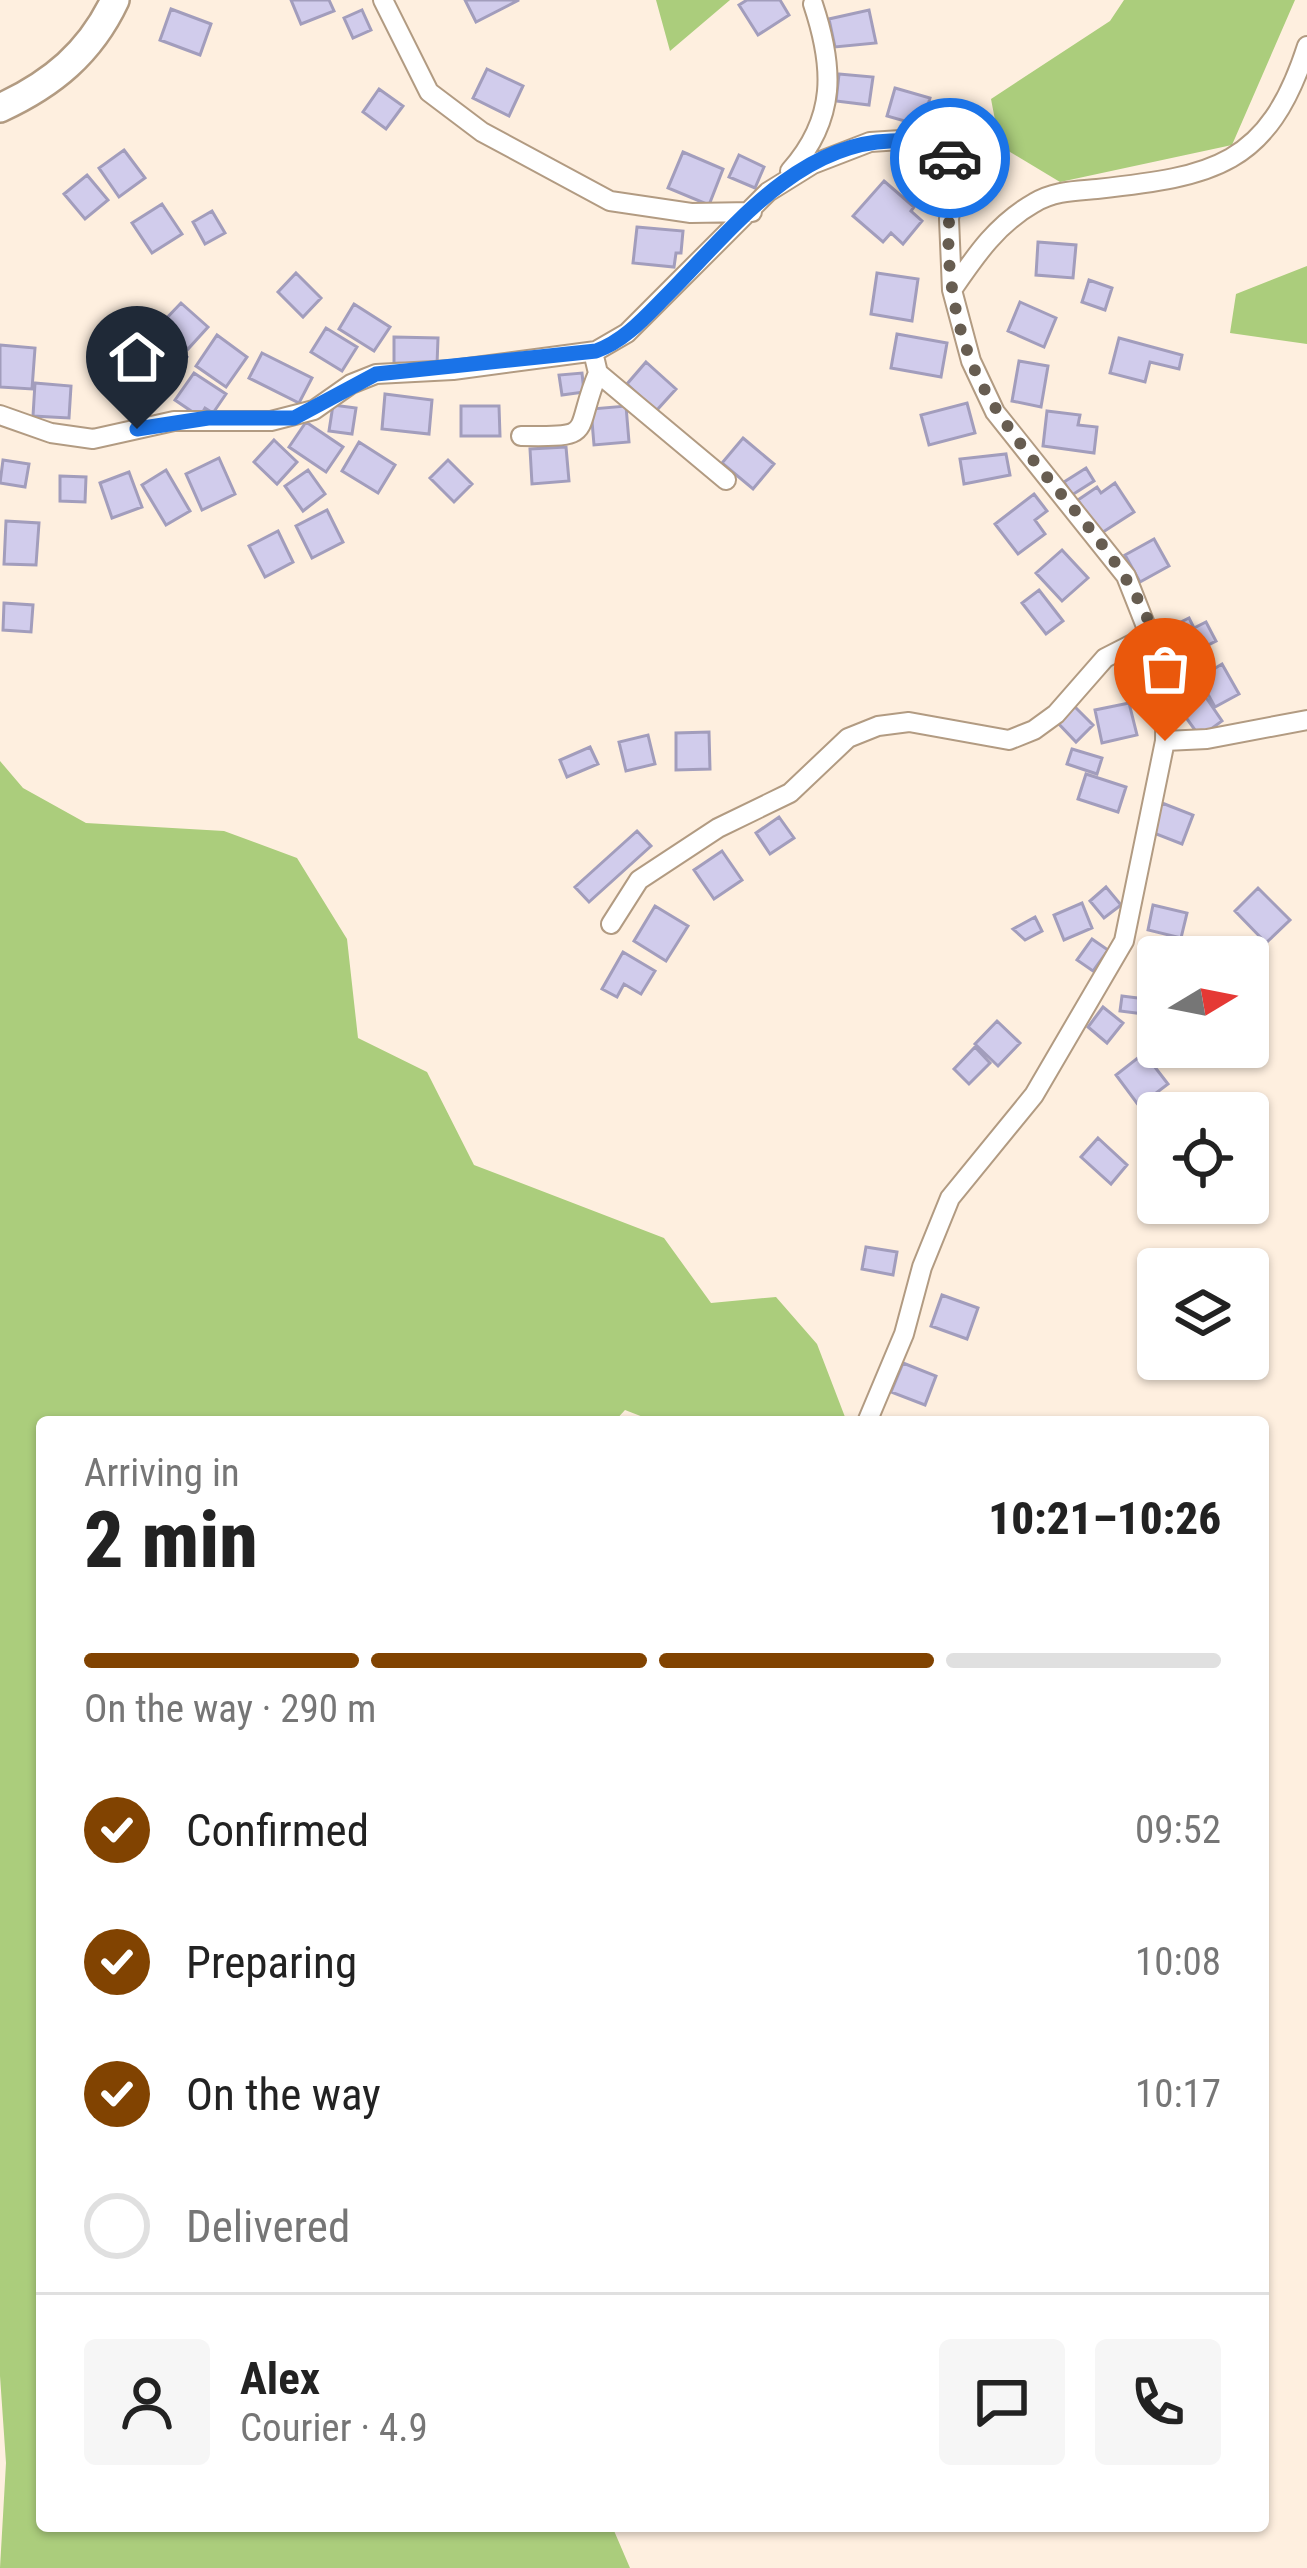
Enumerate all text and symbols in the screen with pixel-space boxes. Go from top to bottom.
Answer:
courier [890,98,1010,218]
icon: car [917,125,983,191]
pin [86,306,188,429]
icon: home [104,324,170,390]
pin [1114,618,1216,741]
icon: bag [1132,636,1198,702]
north arrow [1137,936,1269,1068]
map controls [1137,936,1269,1380]
button: locate [1137,1092,1269,1224]
button: layers [1137,1248,1269,1380]
text: Arriving in [84,1450,240,1496]
text: 10:21–10:26 [988,1492,1221,1545]
text: 2 min [84,1495,258,1586]
text: On the way · 290 m [84,1686,376,1732]
icon: check [84,1797,150,1863]
text: Confirmed [186,1804,369,1857]
text: 09:52 [1135,1807,1221,1853]
icon: check [84,1929,150,1995]
text: Preparing [186,1936,357,1989]
text: 10:08 [1135,1939,1221,1985]
icon: check [84,2061,150,2127]
text: On the way [186,2068,381,2121]
text: 10:17 [1135,2071,1221,2117]
text: Delivered [186,2200,350,2253]
button: person [84,2339,210,2465]
button: chat [939,2339,1065,2465]
button: phone [1095,2339,1221,2465]
text: Alex [240,2352,320,2405]
text: Courier · 4.9 [240,2405,428,2451]

